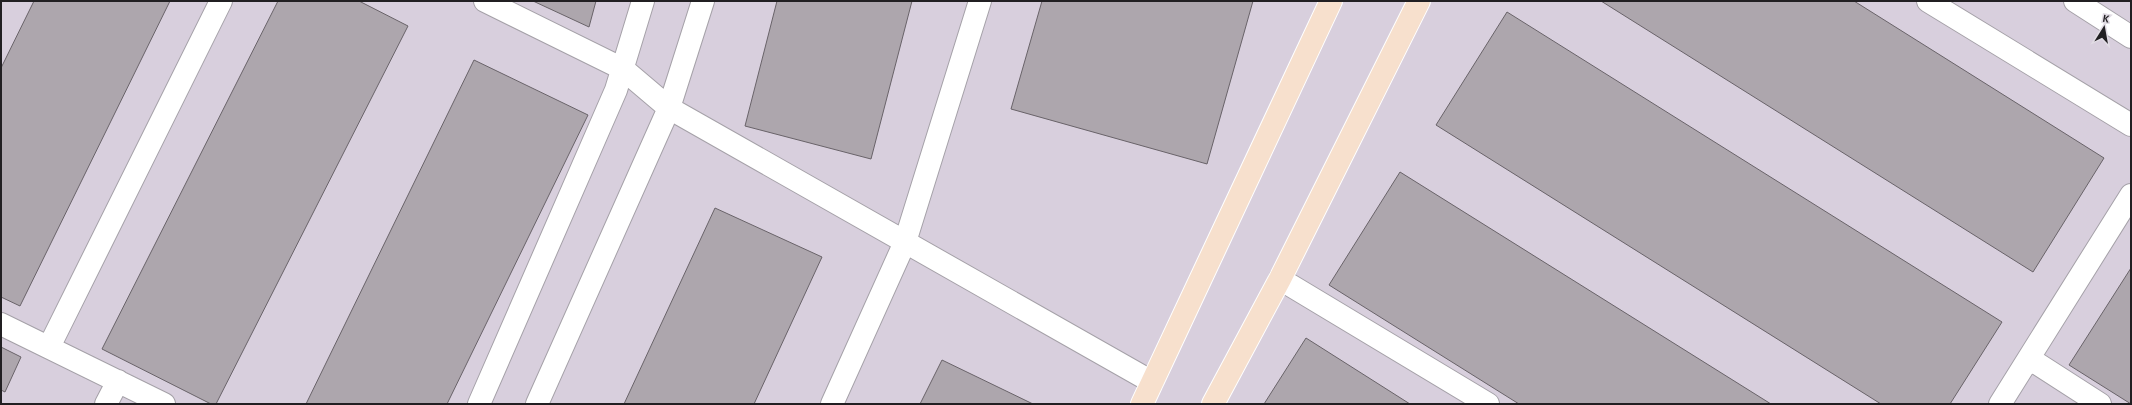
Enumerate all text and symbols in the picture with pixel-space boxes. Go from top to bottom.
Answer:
north arrow [2084,8,2124,48]
text: K [2102,13,2111,25]

